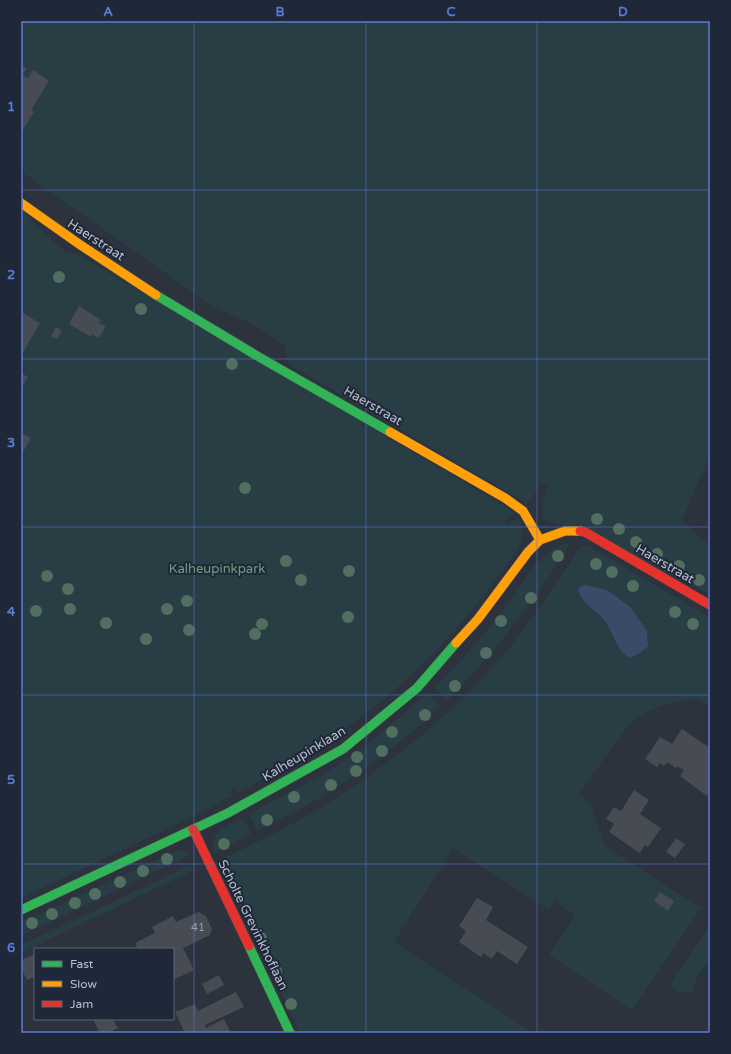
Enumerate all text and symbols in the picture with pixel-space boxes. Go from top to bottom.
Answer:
text: A [103,4,113,20]
text: B [275,4,285,20]
text: C [446,4,456,20]
text: D [618,4,628,20]
text: 1 [7,99,15,115]
street label: Haerstraat [64,216,128,264]
text: 2 [7,267,15,283]
street label: Haerstraat [341,383,405,429]
text: 3 [7,435,15,451]
street label: Haerstraat [633,541,697,587]
park label: Kalheupinkpark [169,561,265,577]
text: 4 [7,604,16,620]
street label: Kalheupinklaan [259,723,349,785]
text: 5 [7,772,15,788]
street label: Scholte Grevinkhoflaan [214,857,292,993]
house number: 41 [191,921,205,934]
text: 6 [7,940,15,956]
legend [34,948,174,1020]
text: Fast [70,957,94,971]
text: Slow [70,977,97,991]
text: Jam [70,997,93,1011]

